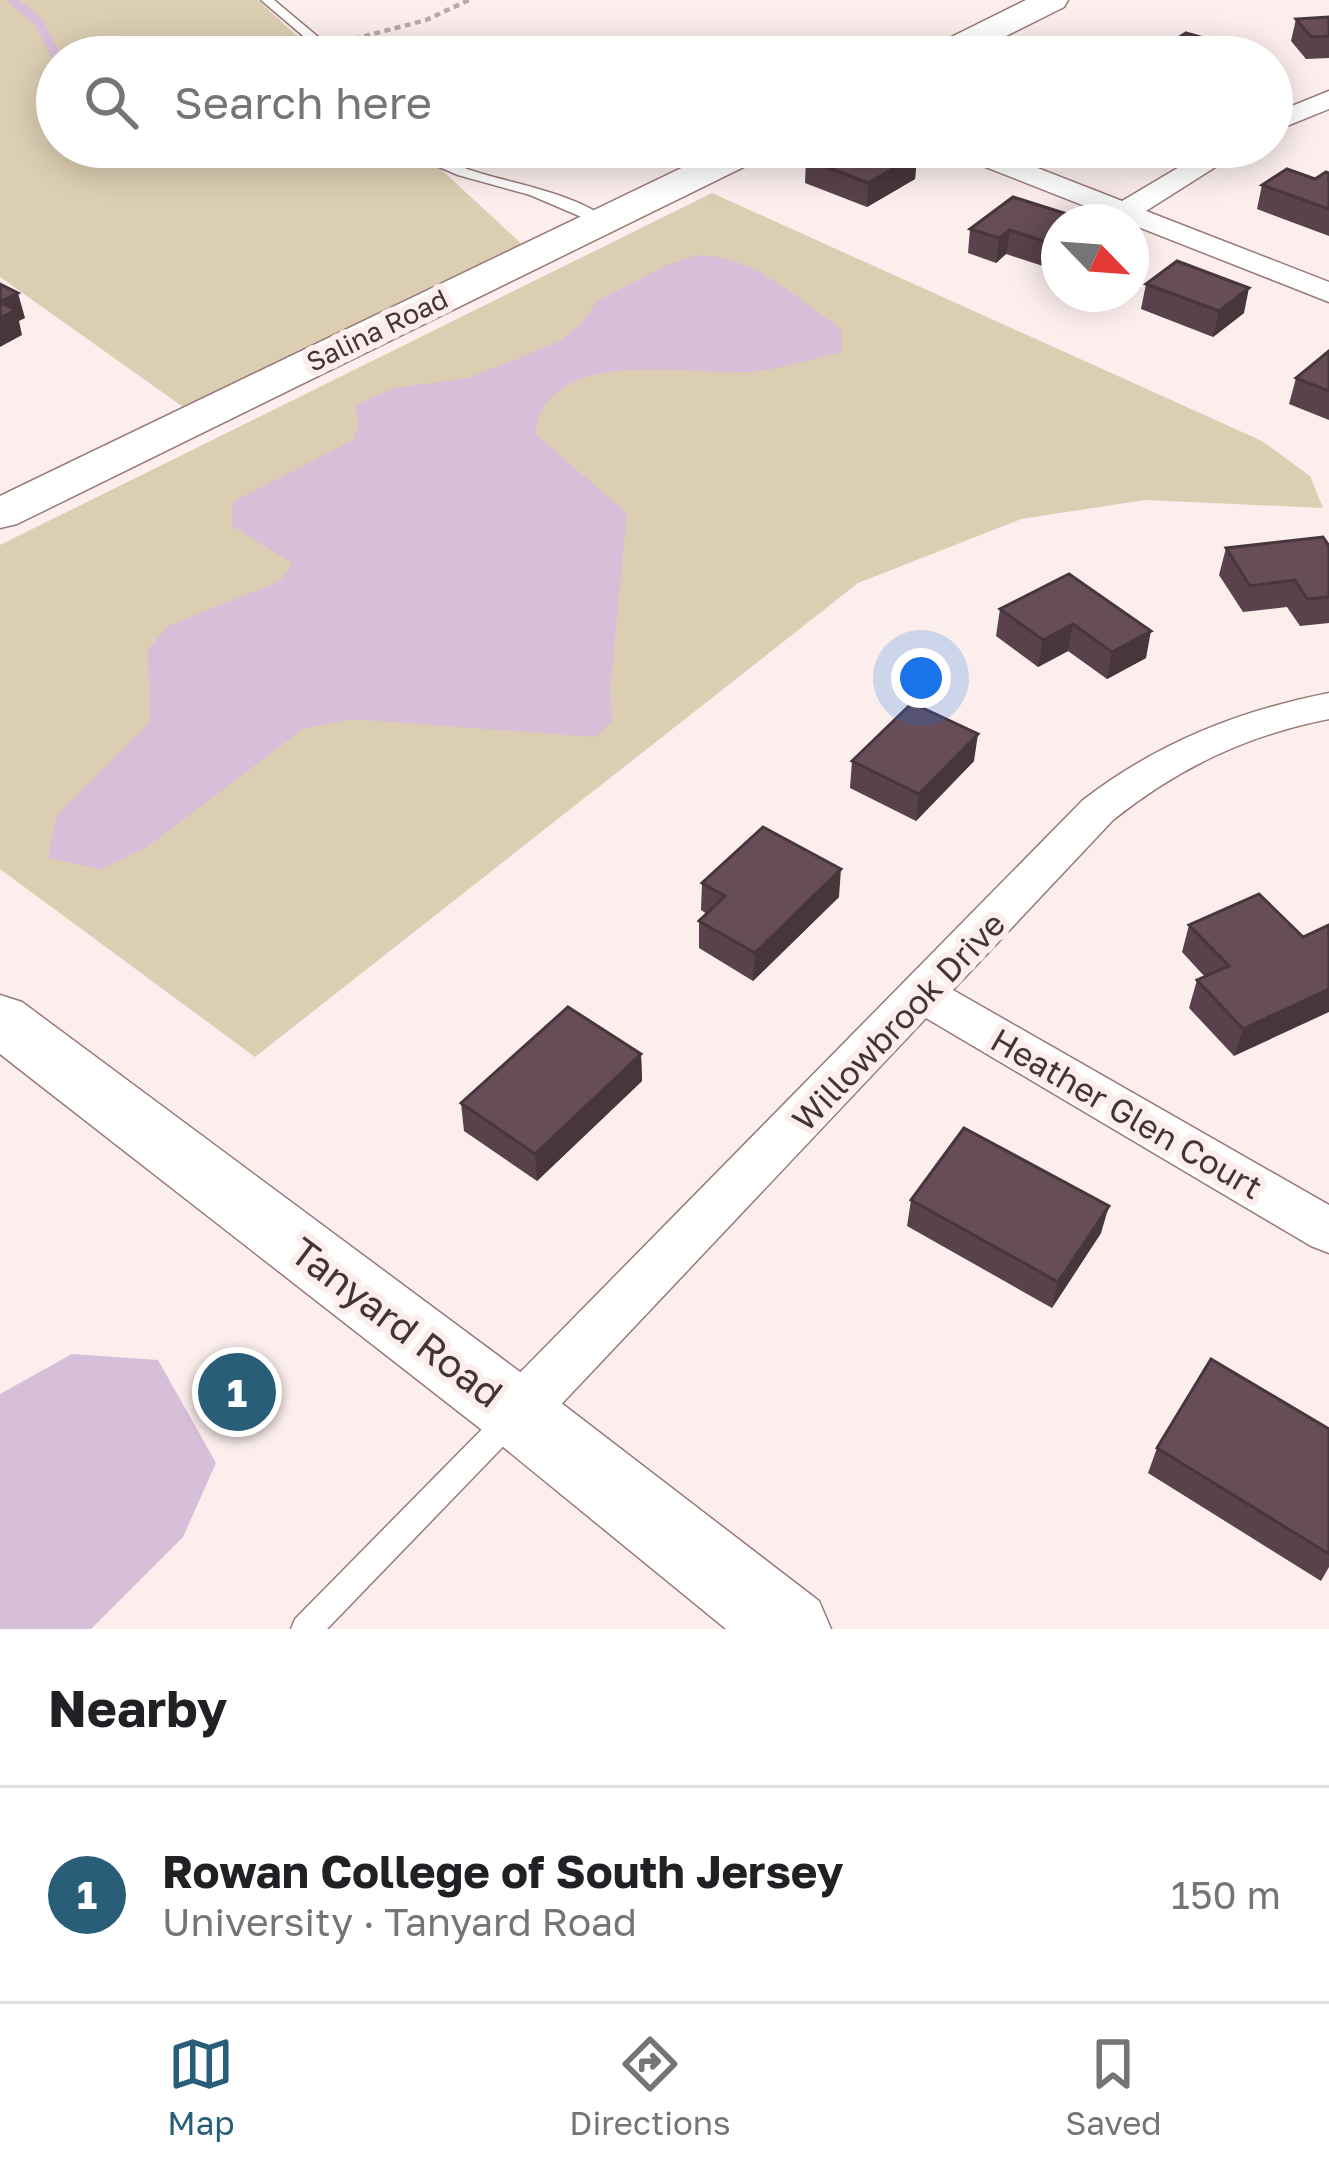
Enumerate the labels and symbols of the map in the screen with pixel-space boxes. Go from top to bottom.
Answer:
north arrow [1041,204,1149,312]
street label: Salina Road [301,282,453,378]
your location [891,648,951,708]
street label: Willowbrook Drive [784,904,1012,1138]
street label: Heather Glen Court [985,1020,1269,1206]
street label: Tanyard Road [282,1227,512,1417]
pin: 1 [198,1347,276,1437]

